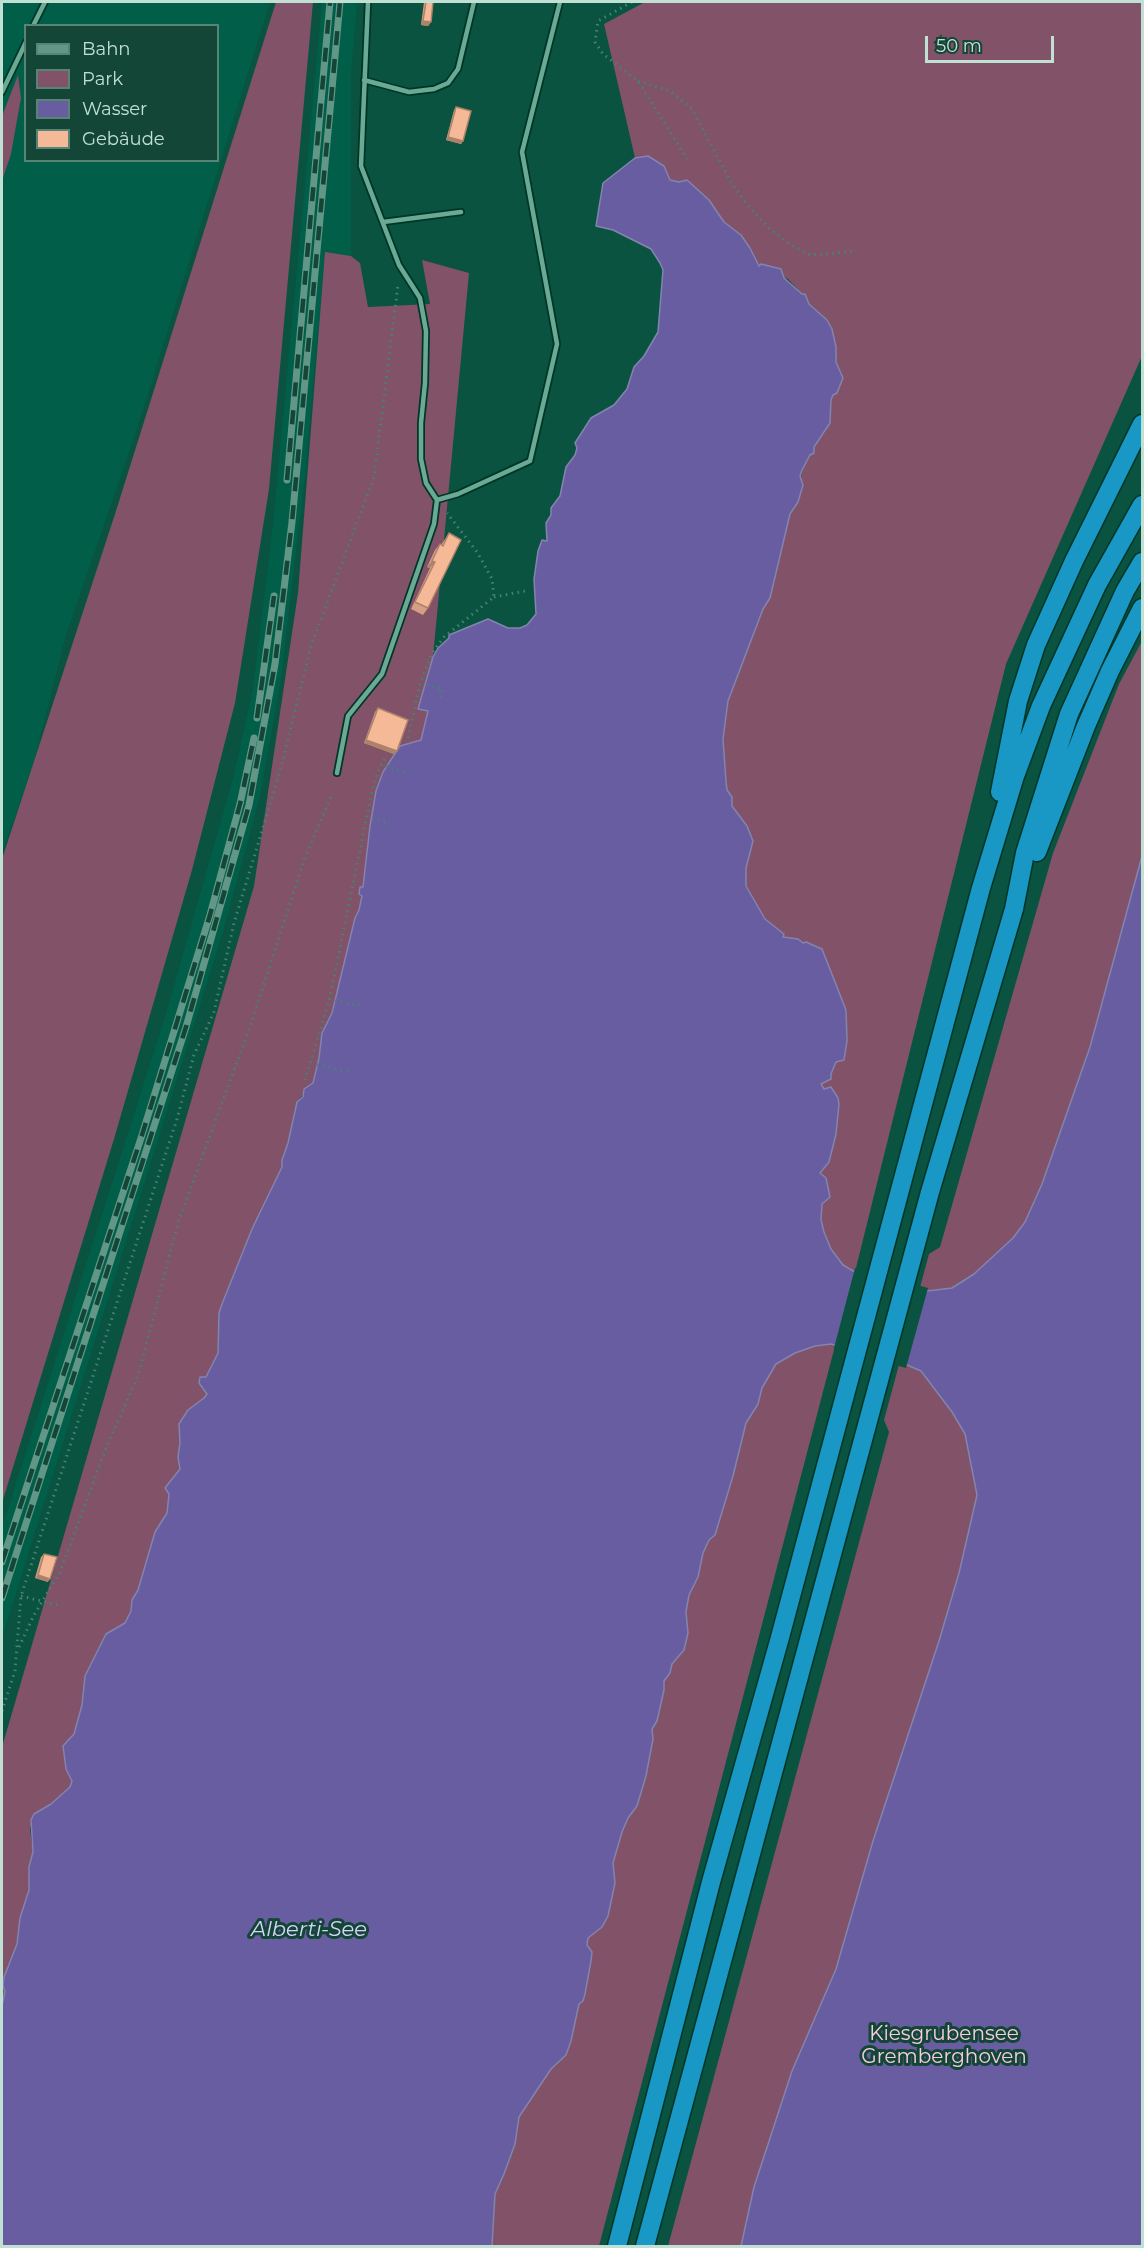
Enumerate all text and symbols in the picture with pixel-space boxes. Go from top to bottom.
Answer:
legend [24,24,219,162]
scale bar [928,24,1057,62]
text: 50 m [936,35,982,57]
text: Bahn [82,38,131,60]
text: Park [82,68,123,90]
text: Wasser [82,98,147,120]
text: Gebäude [82,128,165,150]
water label: Alberti-See [251,1917,367,1943]
park label: Kiesgrubensee Gremberghoven [861,2022,1027,2069]

